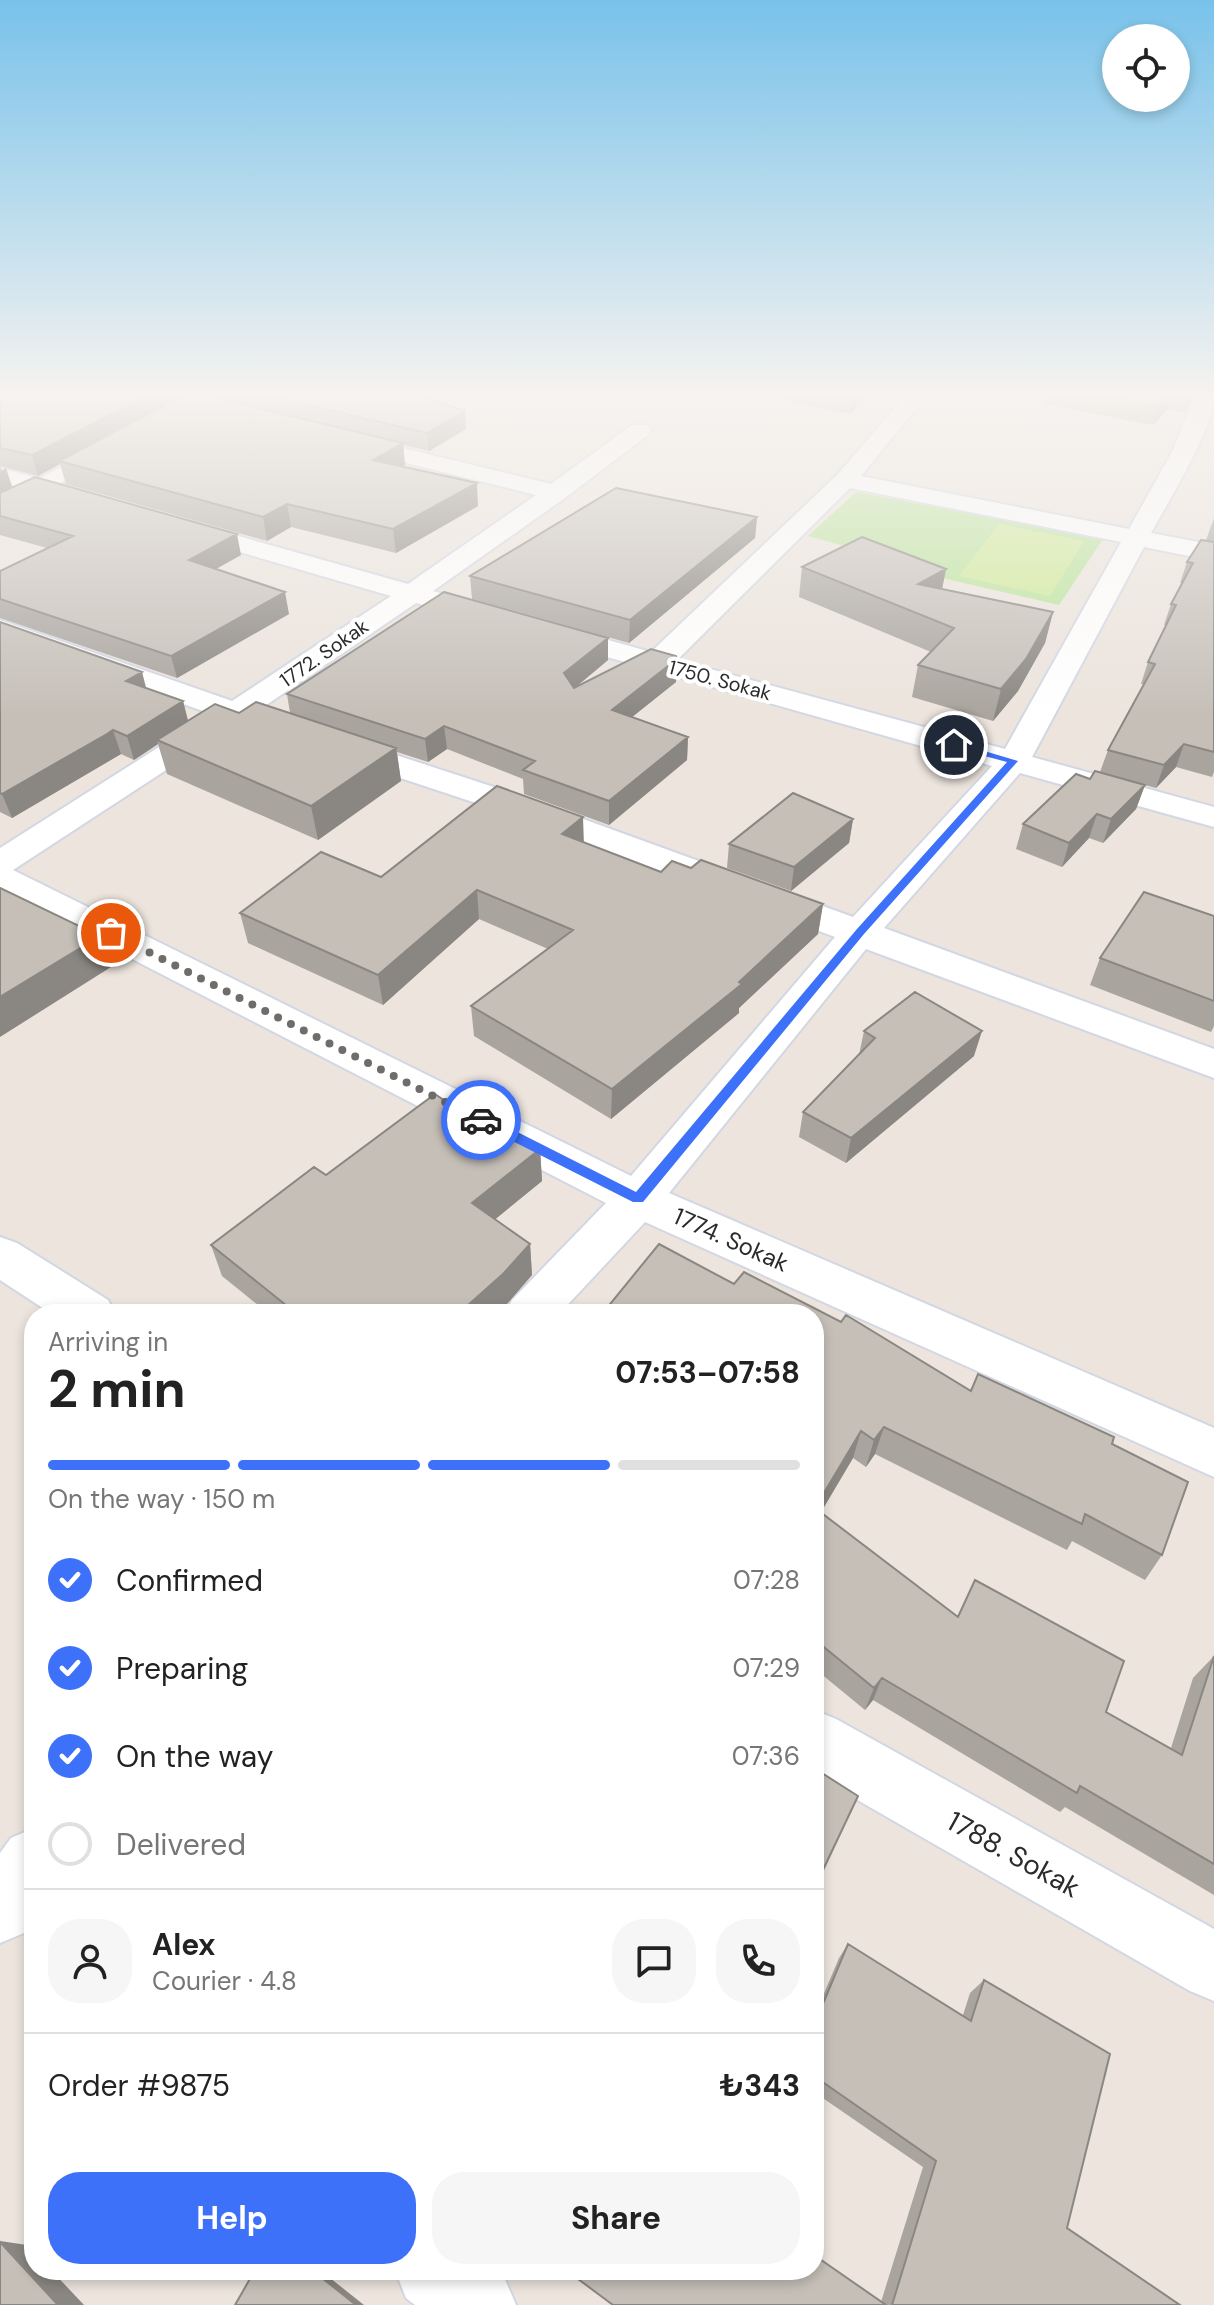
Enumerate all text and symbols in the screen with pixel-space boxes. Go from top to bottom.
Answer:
map controls [1102,24,1190,112]
button: locate [1102,24,1190,112]
street label: 1772. Sokak [275,613,373,693]
street label: 1750. Sokak [666,654,774,706]
pin [920,711,988,779]
icon: home [932,723,976,767]
pin [77,899,145,967]
icon: bag [89,911,133,955]
courier [441,1080,521,1160]
icon: car [459,1098,503,1142]
street label: 1774. Sokak [669,1200,794,1279]
text: Arriving in [48,1325,168,1359]
text: 07:53–07:58 [615,1353,800,1392]
text: 2 min [48,1355,186,1423]
text: On the way · 150 m [48,1482,275,1516]
icon: check [48,1558,92,1602]
text: Confirmed [116,1561,263,1600]
text: 07:28 [733,1563,800,1597]
icon: check [48,1646,92,1690]
text: Preparing [116,1649,248,1688]
text: 07:29 [732,1651,800,1685]
icon: check [48,1734,92,1778]
text: On the way [116,1737,273,1776]
text: 07:36 [732,1739,800,1773]
street label: 1788. Sokak [941,1803,1087,1906]
text: Delivered [116,1825,246,1864]
button: person [48,1919,132,2003]
button: chat [612,1919,696,2003]
button: phone [716,1919,800,2003]
text: Alex [152,1925,215,1964]
text: Courier · 4.8 [152,1964,297,1998]
text: Order #9875 [48,2066,230,2105]
text: ₺343 [720,2066,800,2105]
button: Help [48,2172,416,2264]
button: Share [432,2172,800,2264]

